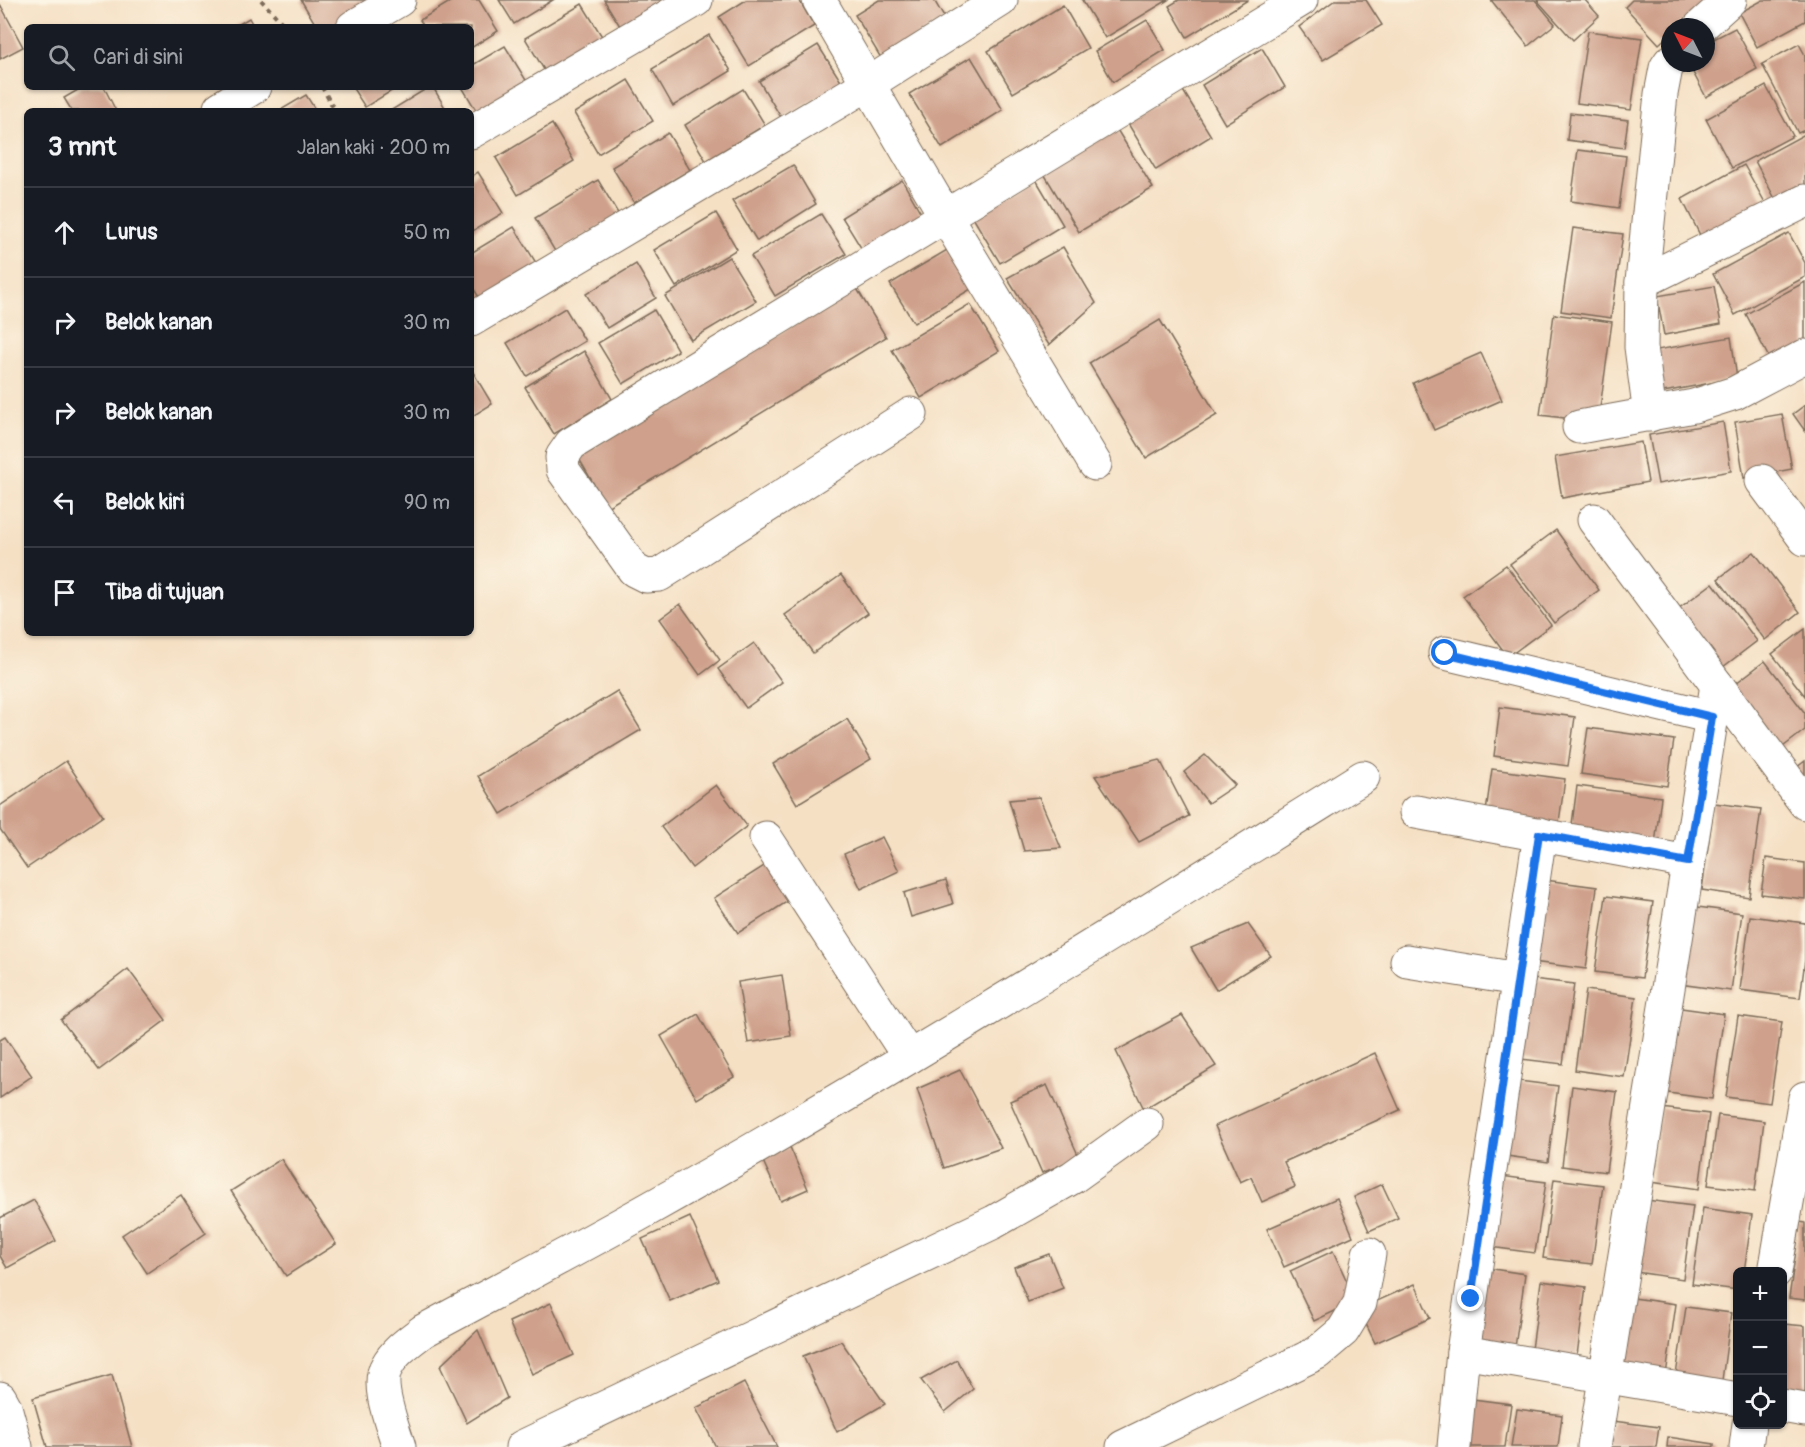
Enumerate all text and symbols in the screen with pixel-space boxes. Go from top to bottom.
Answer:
north arrow [1661,18,1715,72]
search box [24,24,474,90]
icon: search [45,41,78,74]
text: Cari di sini [93,43,183,71]
text: 3 mnt [48,131,116,163]
text: Jalan kaki · 200 m [297,135,450,160]
icon: ahead [48,216,81,249]
text: Lurus [105,218,157,246]
text: 50 m [403,220,450,245]
icon: right [48,306,81,339]
text: Belok kanan [105,308,213,336]
text: 30 m [403,310,450,335]
icon: right [48,396,81,429]
text: Belok kanan [105,398,213,426]
text: 30 m [403,400,450,425]
icon: left [48,486,81,519]
text: Belok kiri [105,488,184,516]
text: 90 m [404,490,450,515]
icon: arrive [48,576,81,609]
text: Tiba di tujuan [105,578,224,606]
route start [1431,639,1457,665]
map controls [1733,1267,1787,1429]
button: + [1733,1267,1787,1321]
route end [1457,1285,1483,1311]
button: − [1733,1321,1787,1375]
button: locate [1733,1375,1787,1429]

